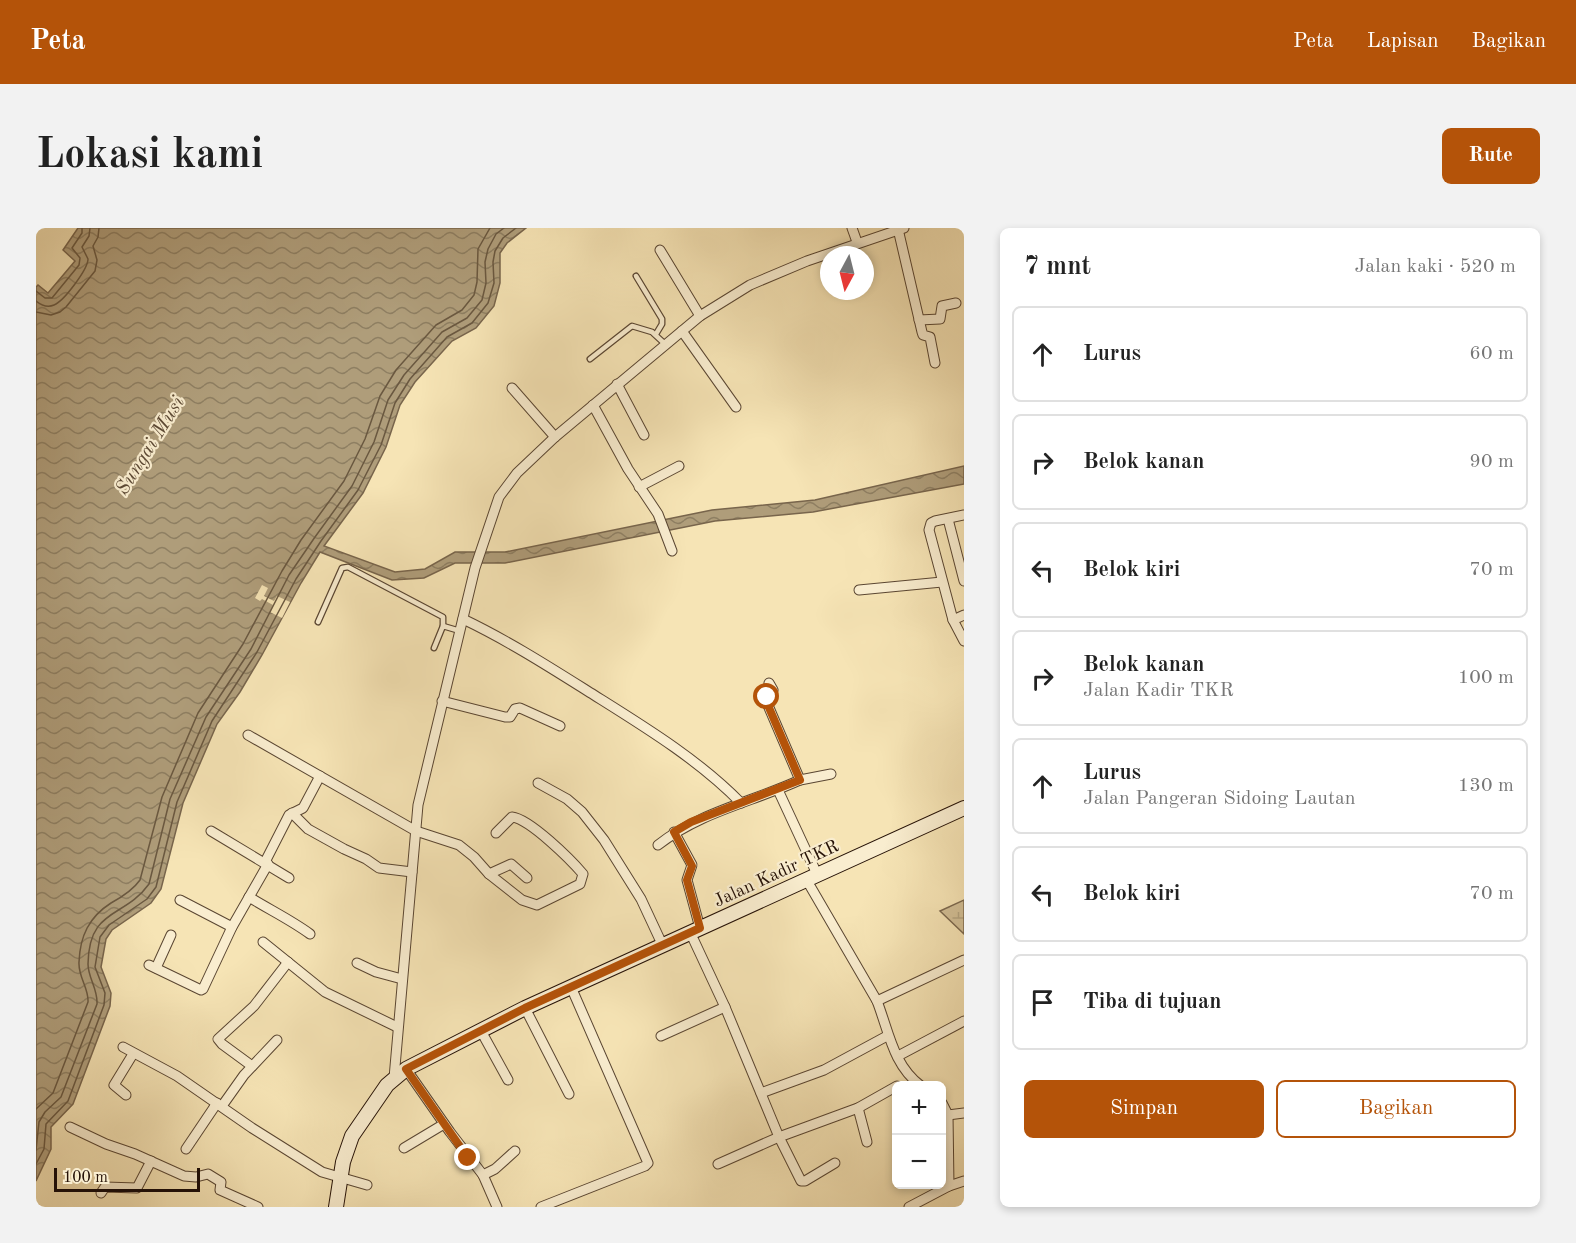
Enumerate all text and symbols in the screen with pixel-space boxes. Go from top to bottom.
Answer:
text: Peta [30,28,86,56]
text: Peta [1293,31,1334,52]
text: Lapisan [1367,31,1438,52]
text: Bagikan [1471,31,1546,52]
button: Rute [1442,128,1540,184]
text: Lokasi kami [36,135,263,177]
north arrow [820,246,874,300]
text: 7 mnt [1024,254,1091,280]
text: Jalan kaki · 520 m [1354,257,1516,277]
icon: ahead [1026,338,1059,371]
text: Lurus [1083,343,1141,365]
text: 60 m [1469,344,1514,364]
water label: Sungai Musi [112,393,189,499]
icon: right [1026,446,1059,479]
text: Belok kanan [1083,451,1205,473]
text: 90 m [1469,452,1514,472]
icon: left [1026,554,1059,587]
text: Belok kiri [1083,559,1180,581]
text: 70 m [1469,560,1514,580]
text: Belok kanan [1083,654,1205,676]
icon: right [1026,662,1059,695]
text: 100 m [1458,668,1514,688]
text: Jalan Kadir TKR [1083,681,1234,701]
route start [753,683,779,709]
text: Lurus [1083,762,1141,784]
icon: ahead [1026,770,1059,803]
text: 130 m [1458,776,1514,796]
text: Jalan Pangeran Sidoing Lautan [1083,789,1356,809]
street label: Jalan Kadir TKR [711,837,842,911]
icon: left [1026,878,1059,911]
text: Belok kiri [1083,883,1180,905]
text: 70 m [1469,884,1514,904]
icon: arrive [1026,986,1059,1019]
text: Tiba di tujuan [1083,991,1221,1013]
button: Simpan [1024,1080,1264,1138]
button: Bagikan [1276,1080,1516,1138]
map controls [892,1081,946,1189]
button: + [892,1081,946,1135]
button: − [892,1135,946,1189]
route end [454,1144,480,1170]
scale bar [54,1165,200,1192]
text: 100 m [63,1170,108,1186]

